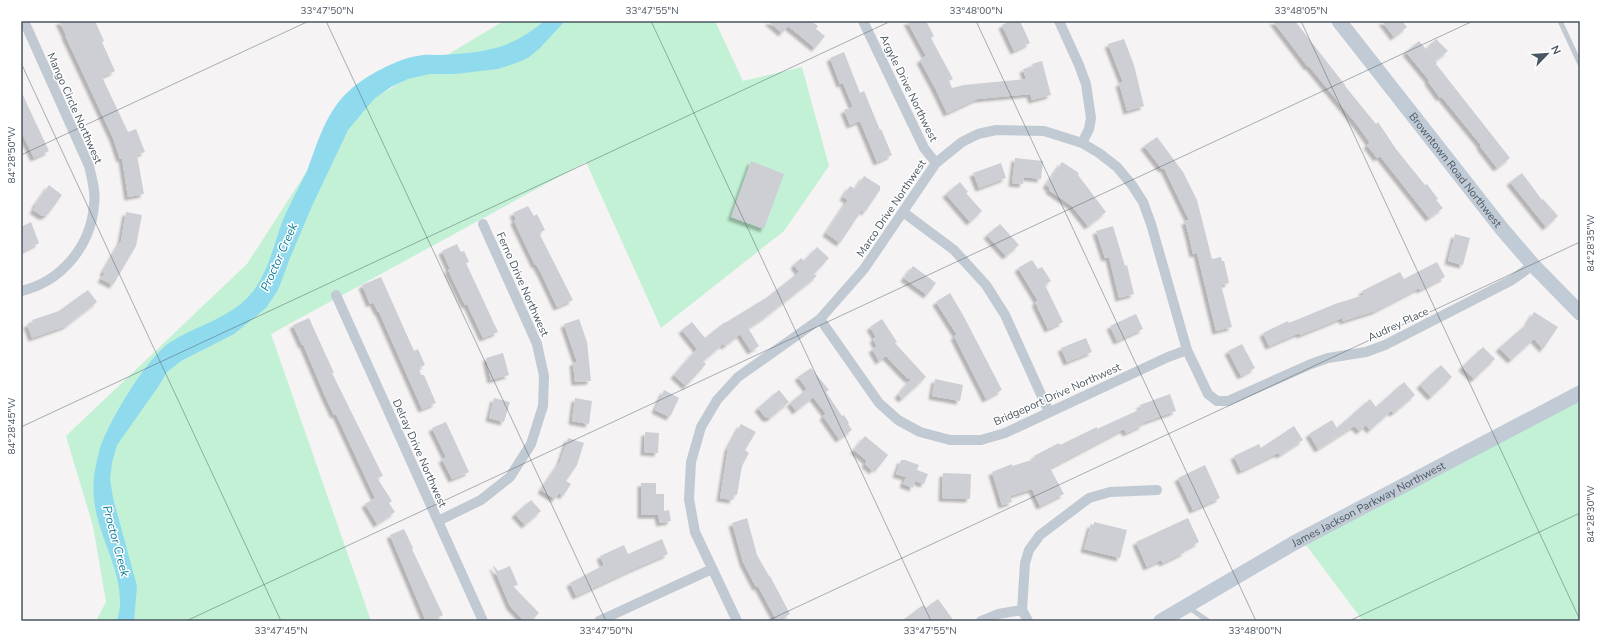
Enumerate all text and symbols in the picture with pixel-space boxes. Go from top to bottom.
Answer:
text: 33°47'50"N [300,4,354,18]
text: 33°47'55"N [625,4,679,18]
text: 33°48'00"N [949,4,1003,18]
text: 33°48'05"N [1274,4,1328,18]
street label: Argyle Drive Northwest [876,32,941,144]
north arrow [1527,34,1567,74]
text: N [1547,43,1564,57]
street label: Mango Circle Northwest [43,50,106,166]
street label: Browntown Road Northwest [1405,109,1505,231]
text: 84°28'50"W [5,127,19,183]
street label: Marco Drive Northwest [853,156,930,260]
text: 84°28'35"W [1584,215,1598,271]
water label: Proctor Creek [257,219,302,294]
street label: Ferno Drive Northwest [493,230,552,339]
street label: Audrey Place [1365,304,1431,345]
street label: Bridgeport Drive Northwest [991,360,1123,429]
street label: Delray Drive Northwest [389,397,450,510]
text: 84°28'45"W [5,398,19,454]
street label: James Jackson Parkway Northwest [1288,458,1448,551]
text: 84°28'30"W [1584,486,1598,542]
water label: Proctor Creek [99,504,133,579]
text: 33°47'45"N [254,624,308,638]
text: 33°47'50"N [579,624,633,638]
text: 33°47'55"N [903,624,957,638]
text: 33°48'00"N [1228,624,1282,638]

